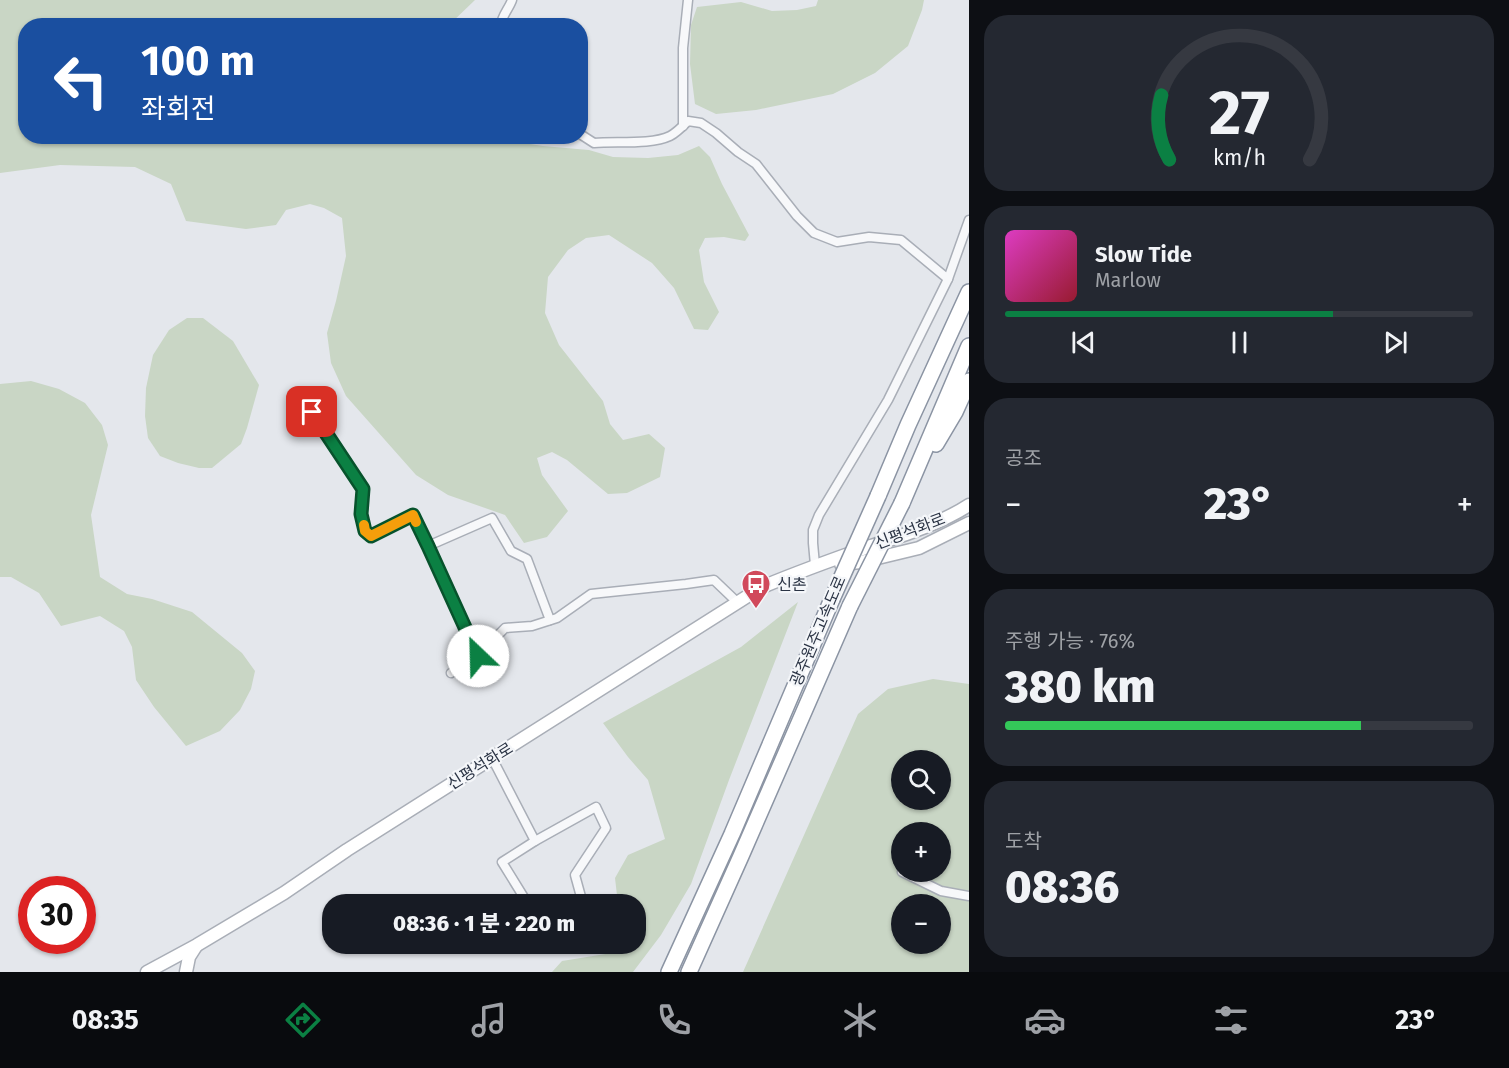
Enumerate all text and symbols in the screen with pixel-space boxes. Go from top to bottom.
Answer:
text: 100 m [141,36,255,86]
icon: left [42,42,120,120]
text: 27 [1209,76,1269,151]
text: 좌회전 [141,93,216,125]
text: km/h [1212,146,1266,172]
text: Slow Tide [1095,241,1192,268]
text: Marlow [1095,268,1161,292]
icon: previous [1067,326,1100,359]
icon: pause [1223,326,1256,359]
icon: next [1379,326,1412,359]
pin [286,386,337,437]
icon: arrive [295,395,328,428]
text: 공조 [1005,446,1042,470]
text: 23° [1204,477,1274,531]
text: − [1005,485,1022,525]
text: + [1457,485,1473,525]
street label: 신평석화로 [872,509,948,553]
bus stop icon: 신촌 [740,568,772,610]
street label: 광주원주고속도로 [786,573,850,689]
place label: 신촌 [777,575,806,594]
position arrow [446,624,510,688]
text: 주행 가능 · 76% [1005,629,1135,653]
text: 380 km [1005,660,1155,714]
street label: 신평석화로 [444,738,516,794]
map controls [891,750,951,954]
button: search [891,750,951,810]
button: + [891,822,951,882]
text: 도착 [1005,829,1042,853]
text: 08:36 [1005,860,1119,914]
speed limit sign: 30 [18,876,96,954]
button: − [891,894,951,954]
text: 08:36 · 1 분 · 220 m [393,910,575,937]
icon: directions [282,999,324,1041]
icon: music [468,999,510,1041]
icon: phone [653,999,695,1041]
icon: climate [839,999,881,1041]
icon: car [1024,999,1066,1041]
icon: filters [1210,999,1252,1041]
text: 08:35 [72,1004,139,1036]
text: 23° [1395,1004,1437,1036]

